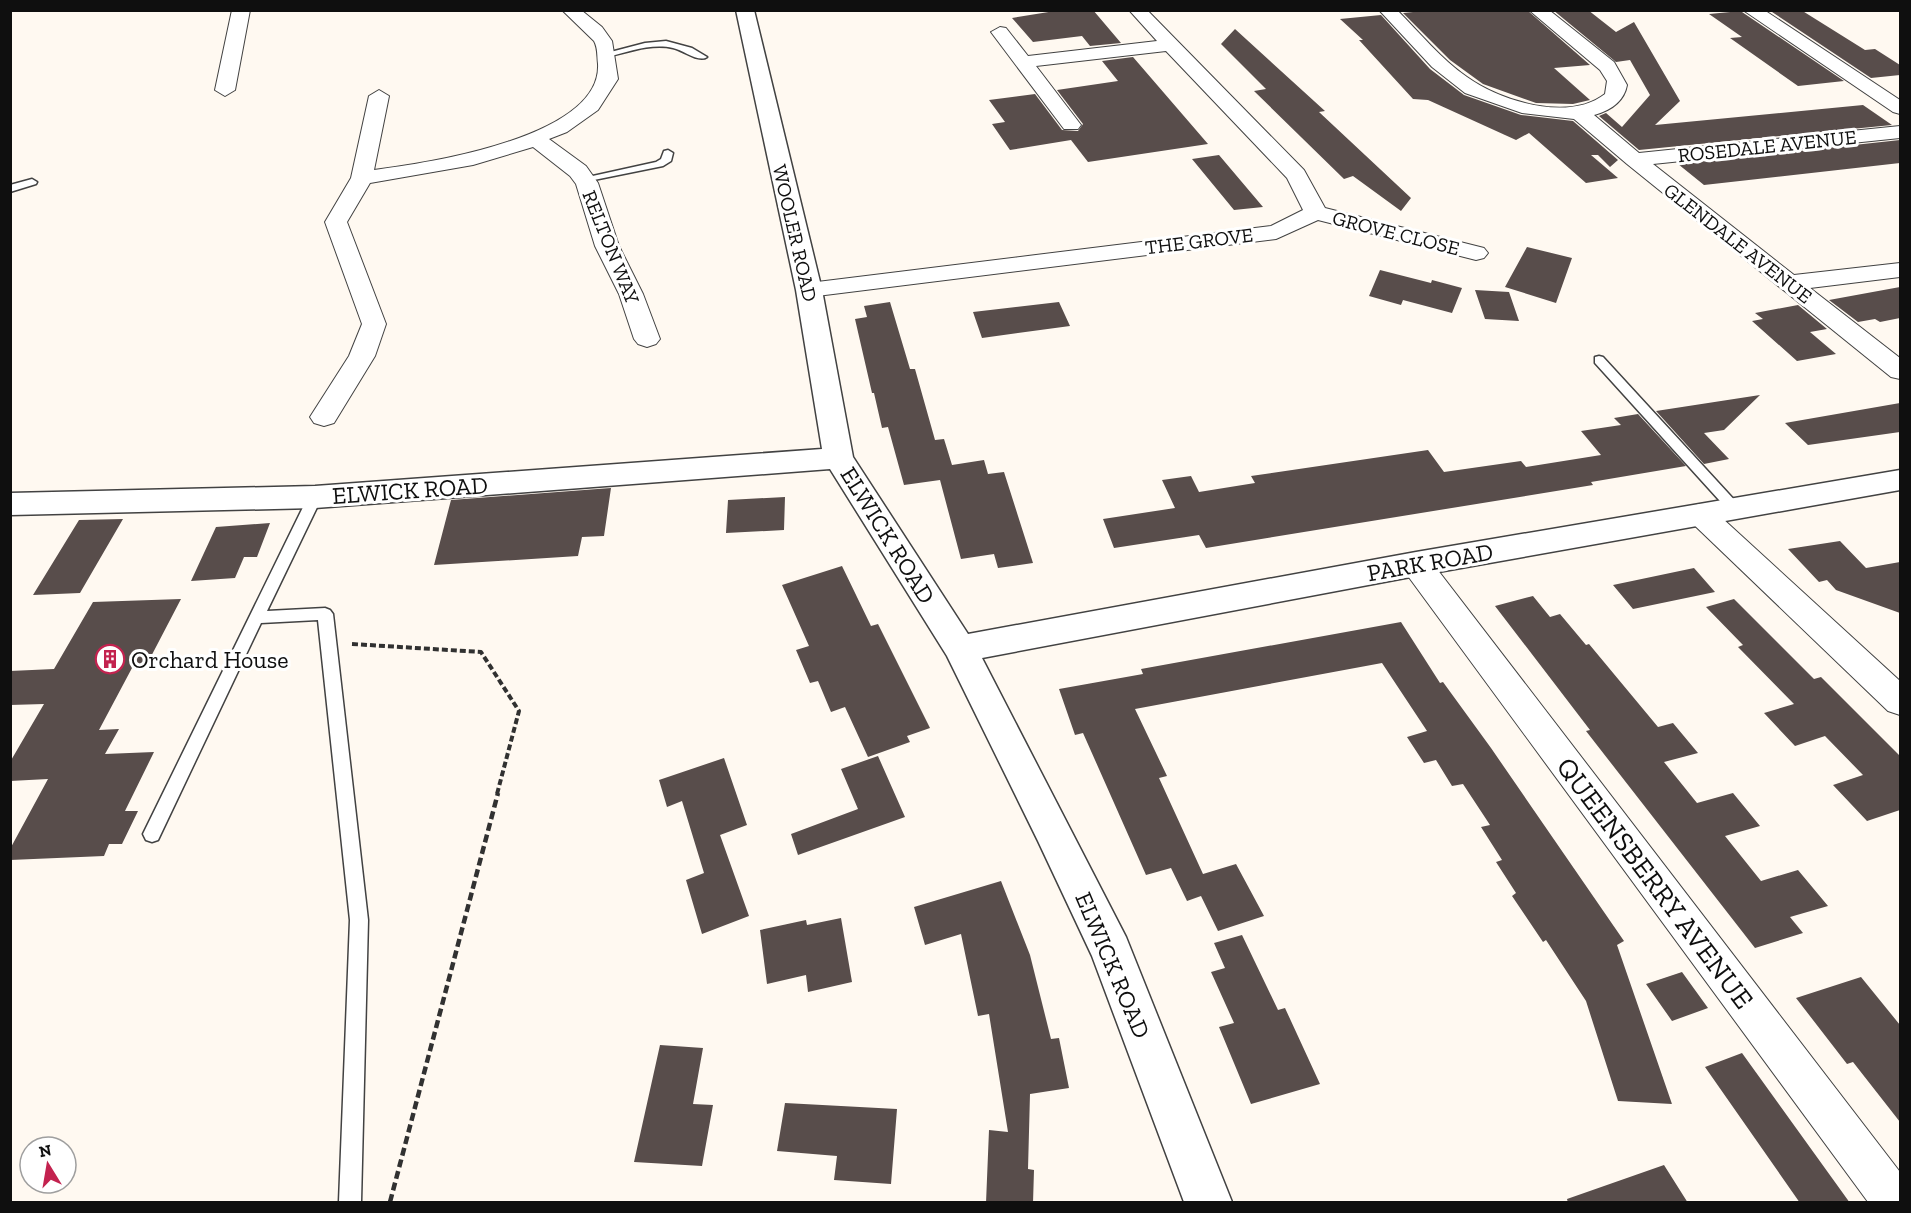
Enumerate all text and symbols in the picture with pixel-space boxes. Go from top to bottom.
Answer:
street label: ROSEDALE AVENUE [1677,125,1857,167]
street label: WOOLER ROAD [768,162,822,304]
street label: GLENDALE AVENUE [1659,178,1817,308]
street label: RELTON WAY [577,187,645,308]
street label: GROVE CLOSE [1330,206,1462,260]
street label: THE GROVE [1144,222,1254,260]
street label: ELWICK ROAD [834,461,942,609]
street label: ELWICK ROAD [331,470,489,510]
street label: PARK ROAD [1365,537,1495,587]
building icon: Orchard House [94,643,126,675]
place label: Orchard House [131,645,289,674]
street label: QUEENSBERRY AVENUE [1550,751,1760,1015]
street label: ELWICK ROAD [1069,888,1157,1042]
north arrow [18,1135,78,1195]
text: N [37,1140,53,1161]

